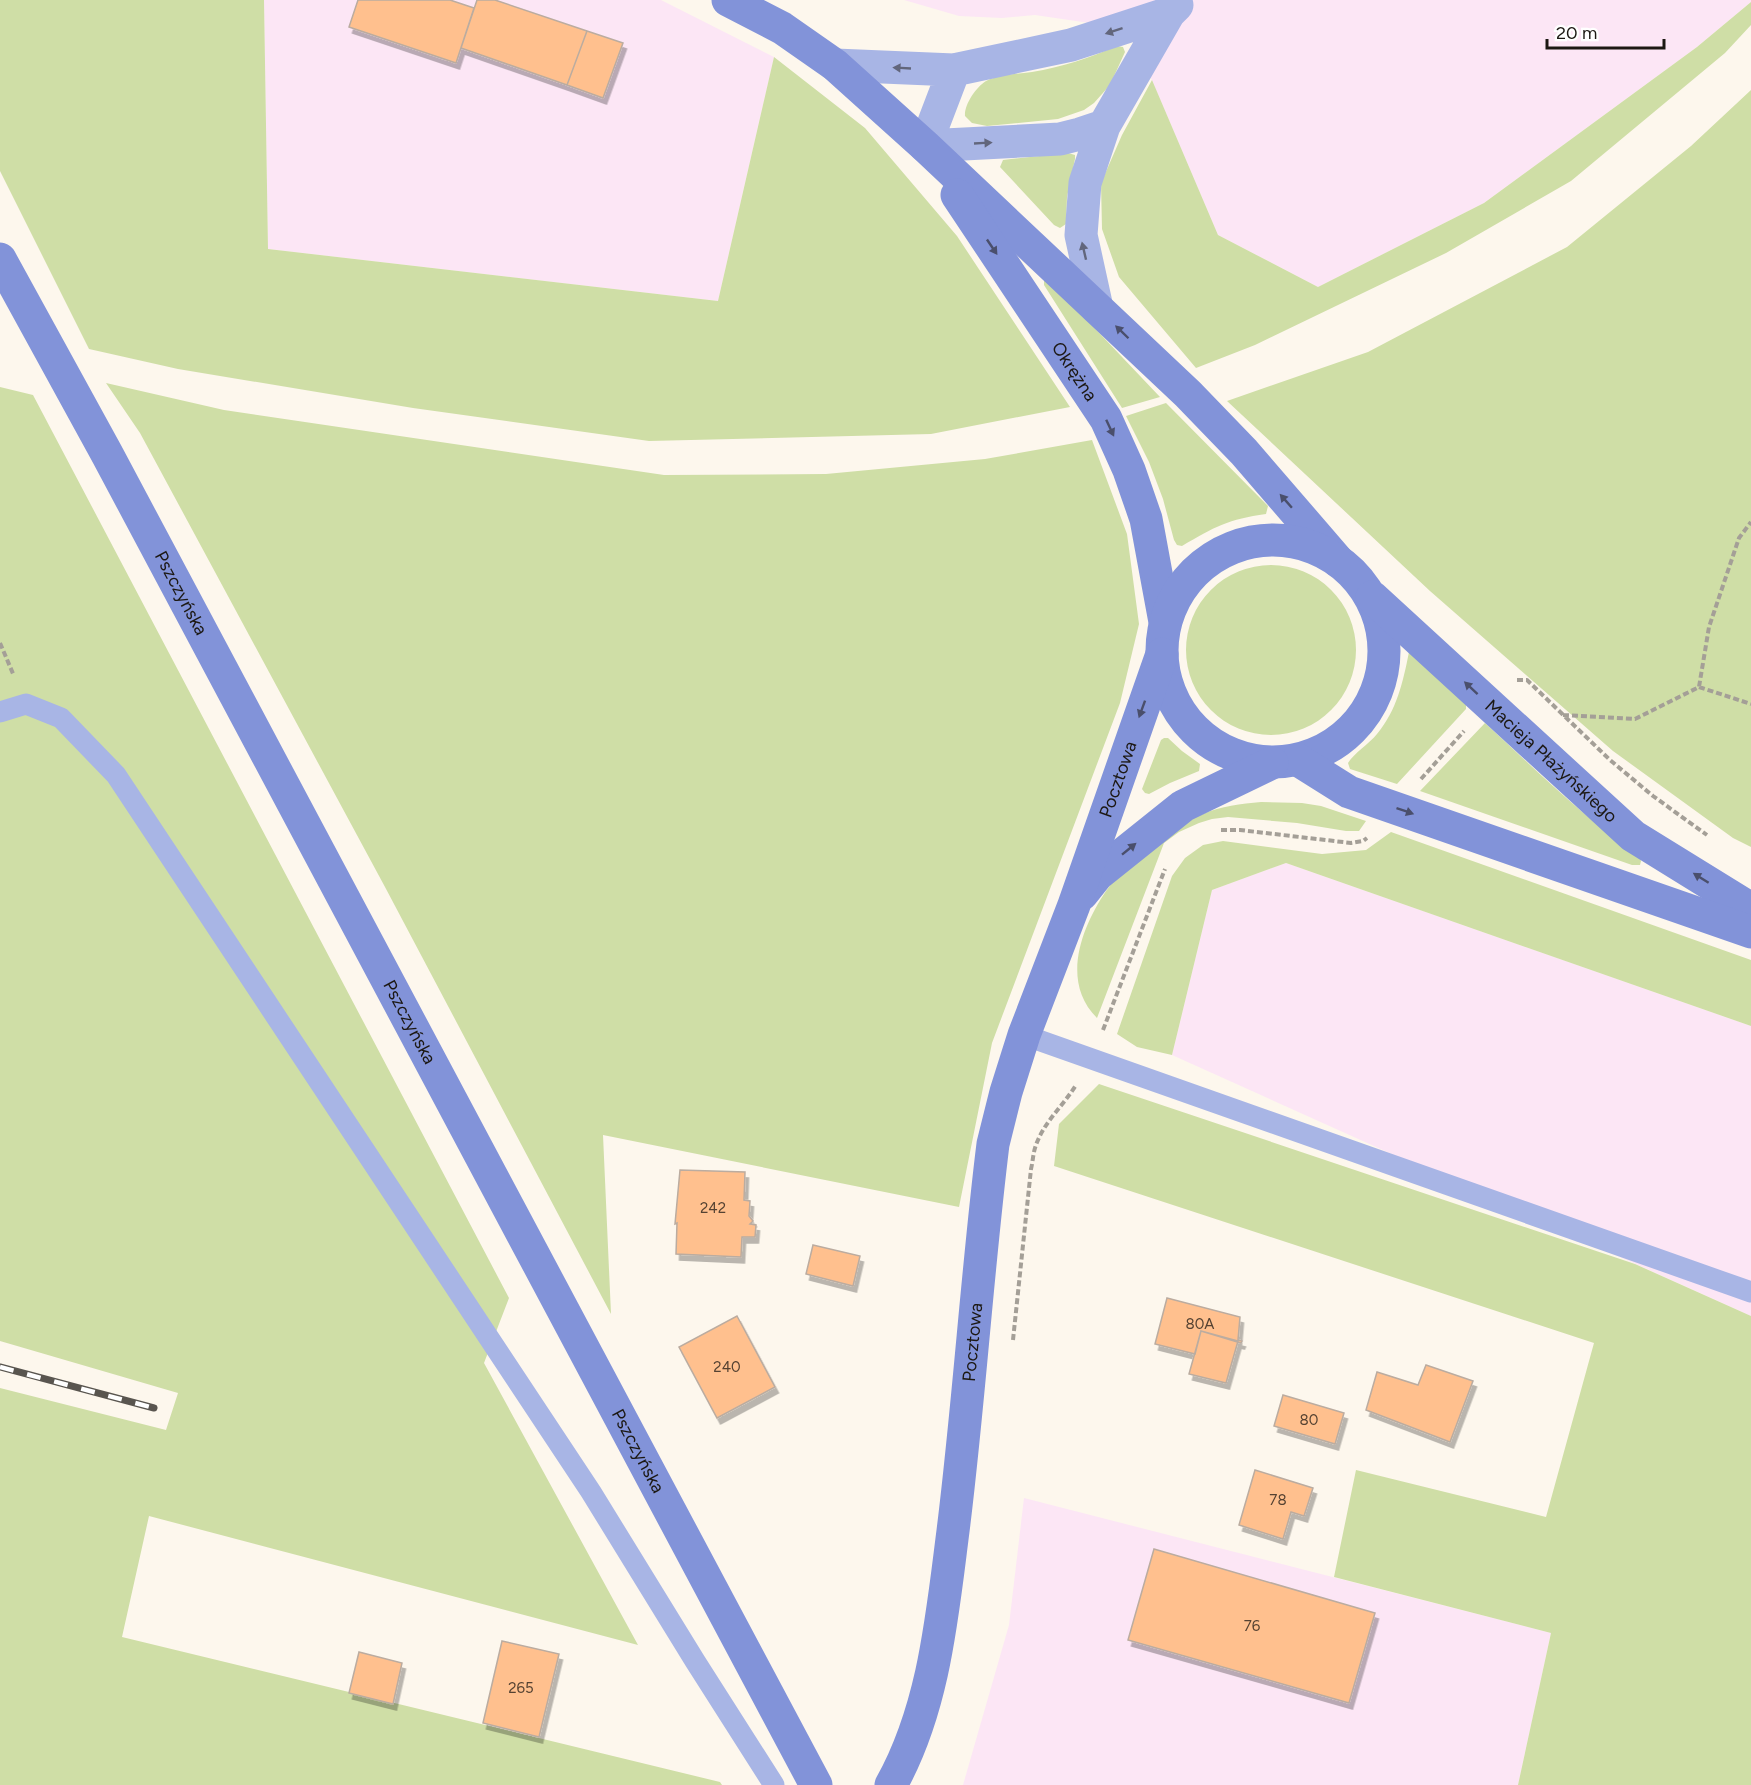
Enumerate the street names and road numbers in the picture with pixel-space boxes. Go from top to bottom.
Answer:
street label: Okrężna [1047,338,1102,405]
street label: Pszczyńska [150,547,212,639]
street label: Macieja Płażyńskiego [1480,695,1622,827]
street label: Pocztowa [1095,738,1142,820]
street label: Pszczyńska [378,976,441,1068]
street label: Pocztowa [958,1302,987,1383]
street label: Pszczyńska [607,1405,669,1497]

